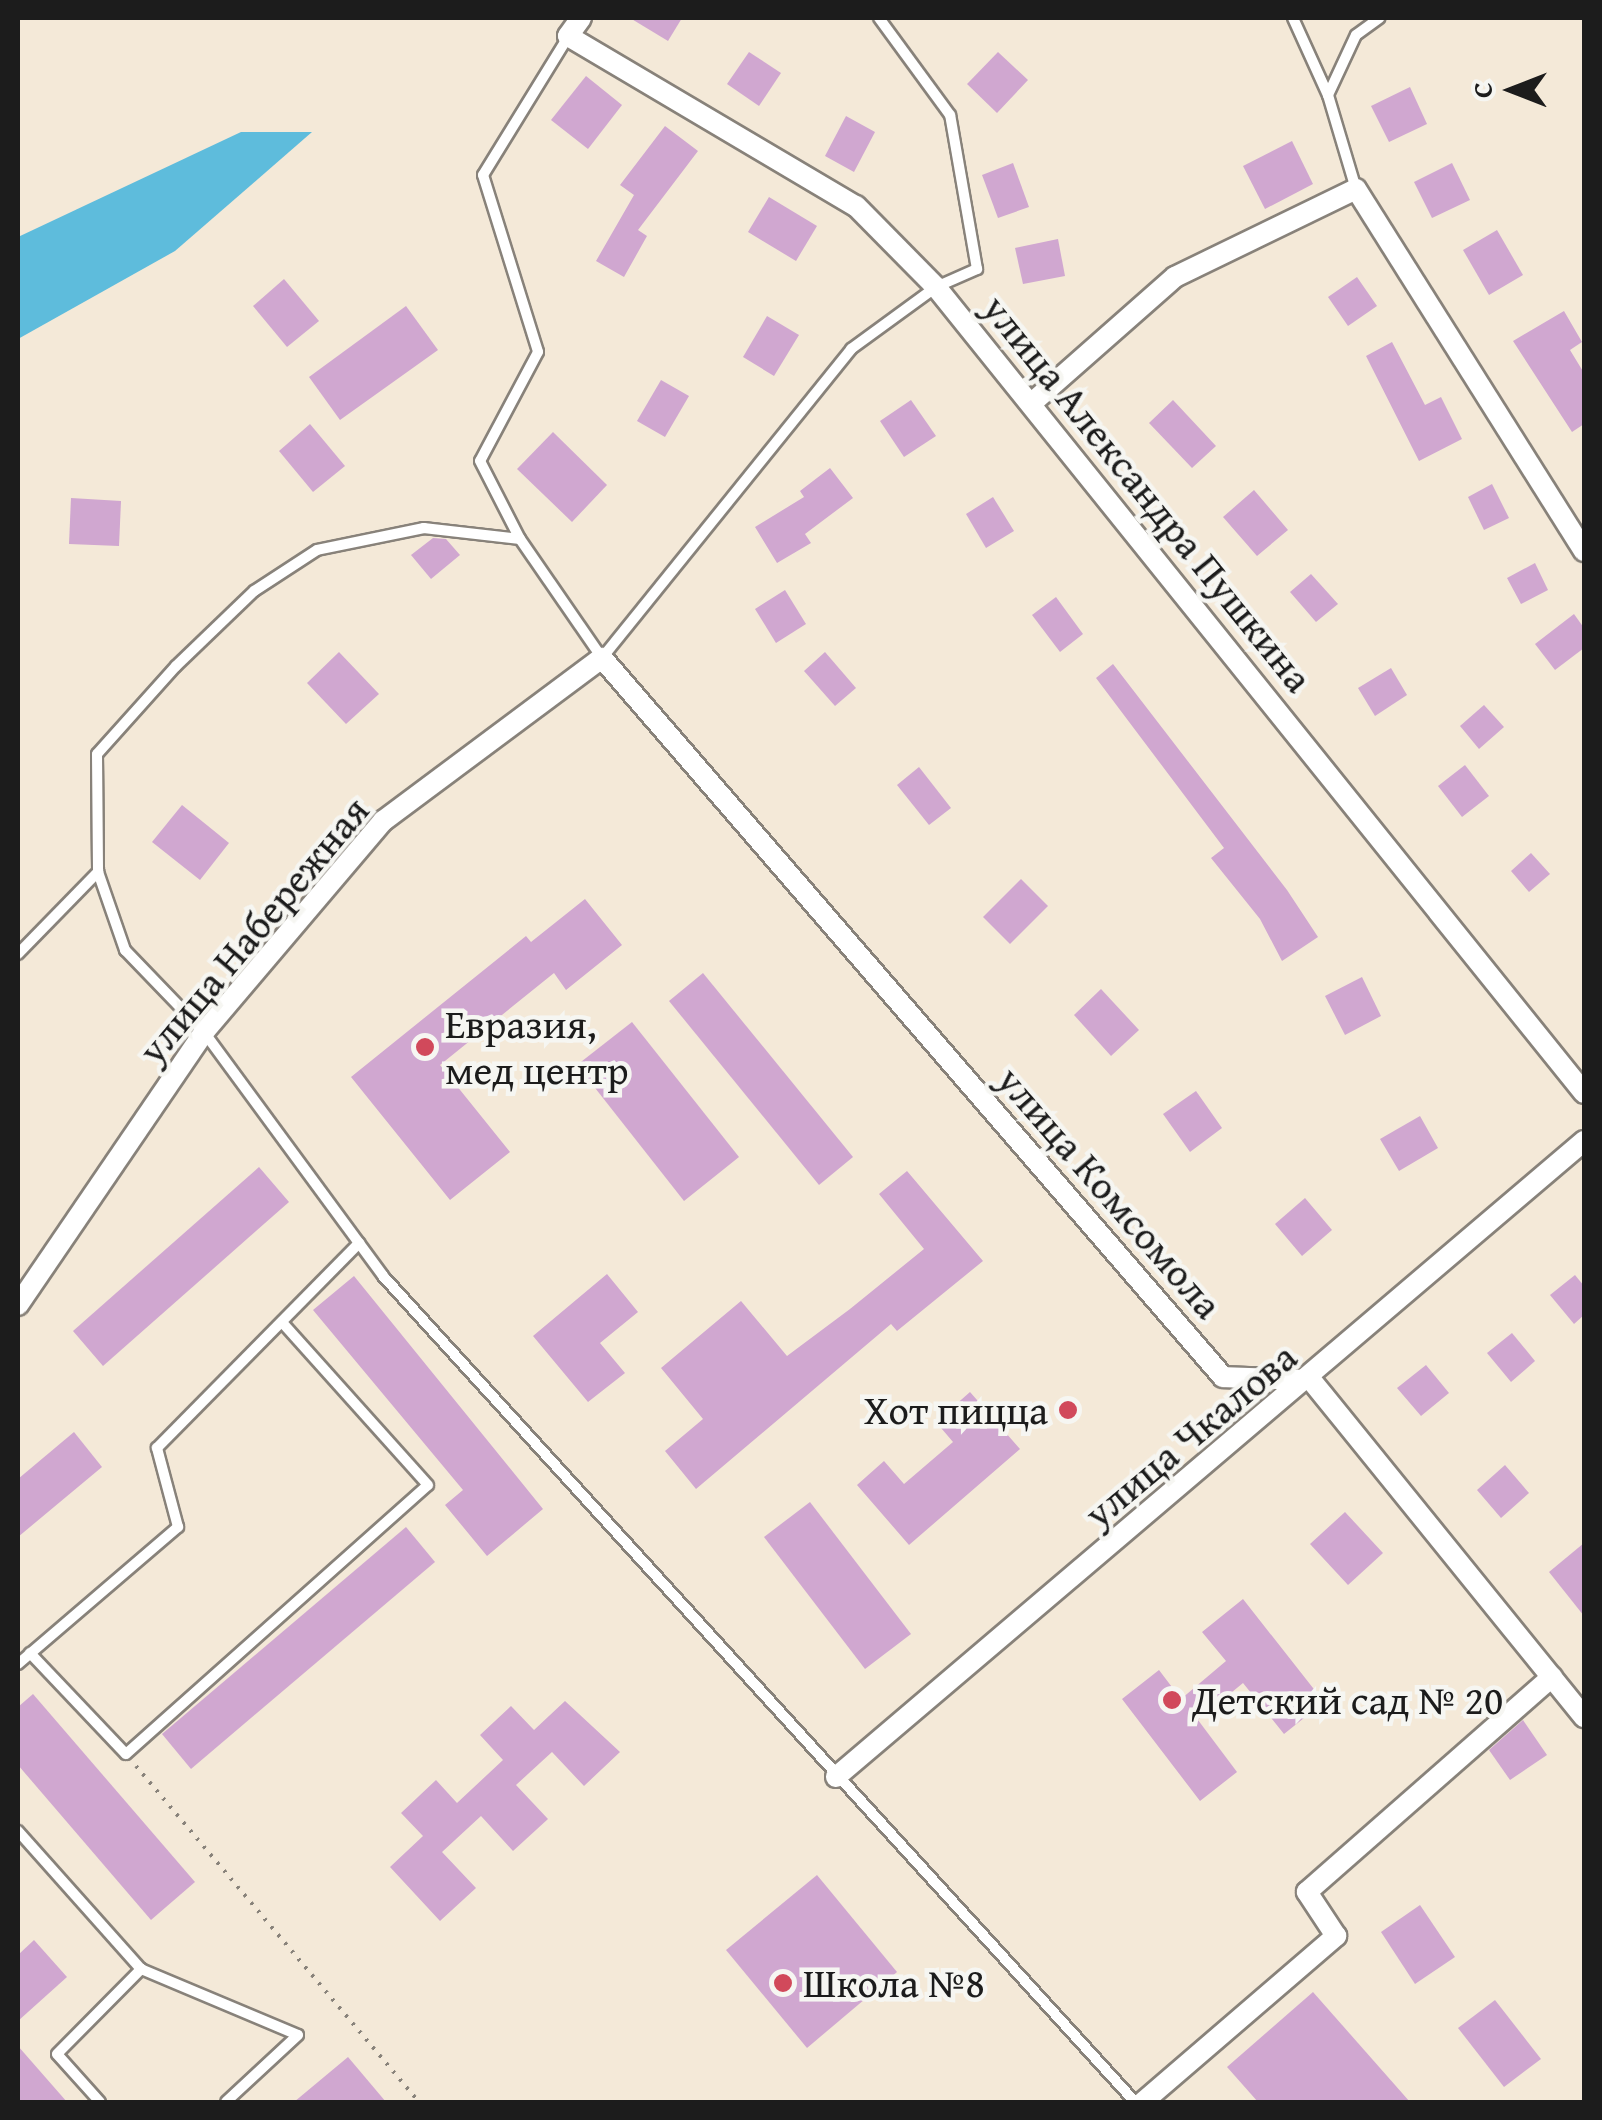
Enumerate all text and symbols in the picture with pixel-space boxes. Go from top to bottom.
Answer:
north arrow [1462,40,1562,140]
text: С [1461,82,1502,98]
street label: улица Александра Пушкина [973,285,1323,701]
street label: улица Набережная [127,787,379,1073]
place label: Евразия, мед центр [445,1000,629,1094]
marker: Евразия, мед центр [414,1036,436,1058]
street label: улица Комсомола [987,1056,1233,1328]
street label: улица Чкалова [1074,1332,1306,1538]
place label: Хот пицца [864,1386,1048,1434]
marker: Хот пицца [1057,1399,1079,1421]
place label: Детский сад № 20 [1192,1676,1503,1724]
marker: Детский сад № 20 [1161,1689,1183,1711]
place label: Школа №8 [803,1959,985,2007]
marker: Школа №8 [772,1972,794,1994]

